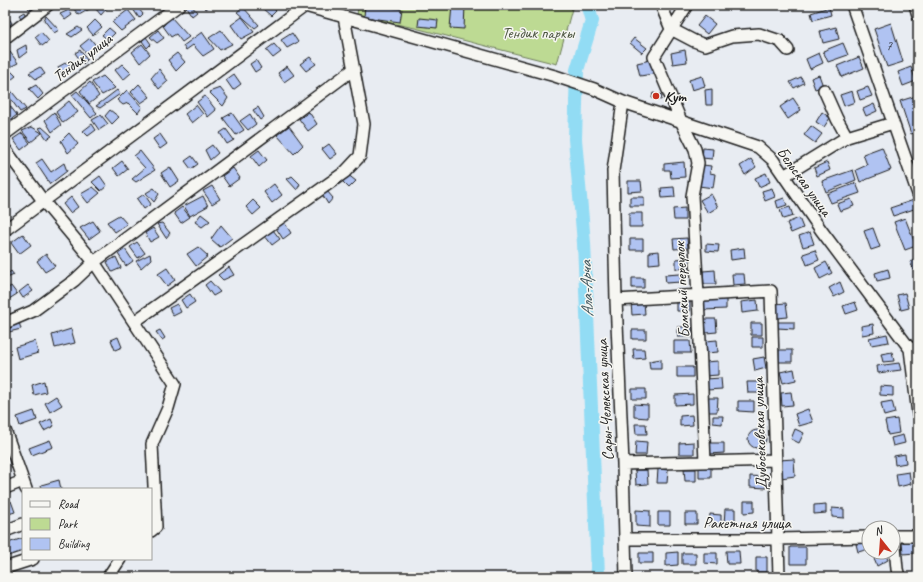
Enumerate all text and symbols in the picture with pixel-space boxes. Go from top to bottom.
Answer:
park label: Тендик паркы [502,23,576,43]
street label: Тендик улица [49,28,117,87]
house number: 7 [886,37,893,54]
place label: Кут [664,87,687,107]
marker: Кут [651,91,661,101]
street label: Бельская улица [772,143,837,221]
street label: Бомский переулок [669,240,694,338]
water label: Ала-Арча [575,259,598,317]
street label: Сары-Челекская улица [592,338,618,461]
street label: Дубосековская улица [748,376,772,491]
legend [22,488,152,560]
text: Road [58,496,80,512]
street label: Ракетная улица [703,513,792,533]
text: Park [58,516,79,532]
north arrow [861,520,901,560]
text: N [873,522,885,538]
text: Building [58,536,90,552]

